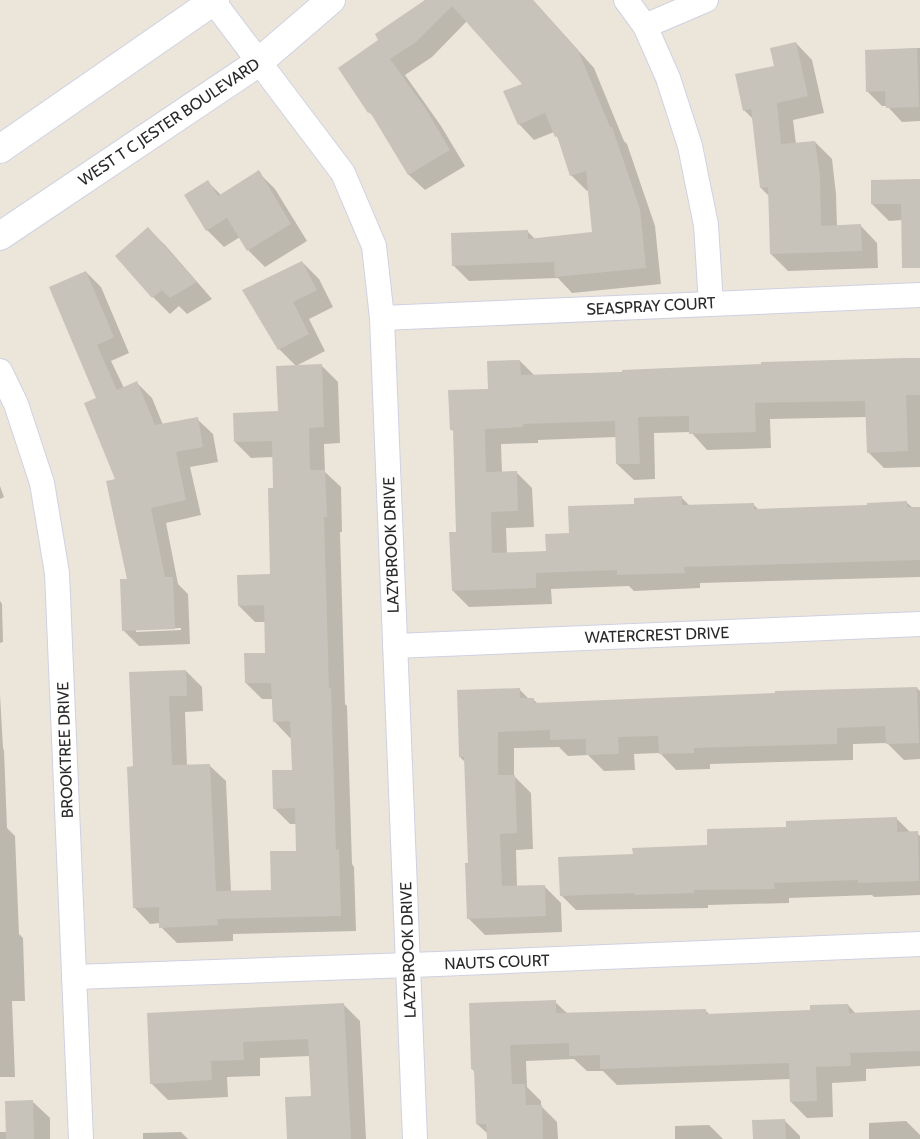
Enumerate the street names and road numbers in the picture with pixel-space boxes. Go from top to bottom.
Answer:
street label: WEST T C JESTER BOULEVARD [75,54,263,190]
street label: SEASPRAY COURT [586,293,716,319]
street label: LAZYBROOK DRIVE [379,476,403,613]
street label: WATERCREST DRIVE [585,623,730,647]
street label: BROOKTREE DRIVE [53,681,77,818]
street label: LAZYBROOK DRIVE [396,881,420,1018]
street label: NAUTS COURT [444,951,550,973]

